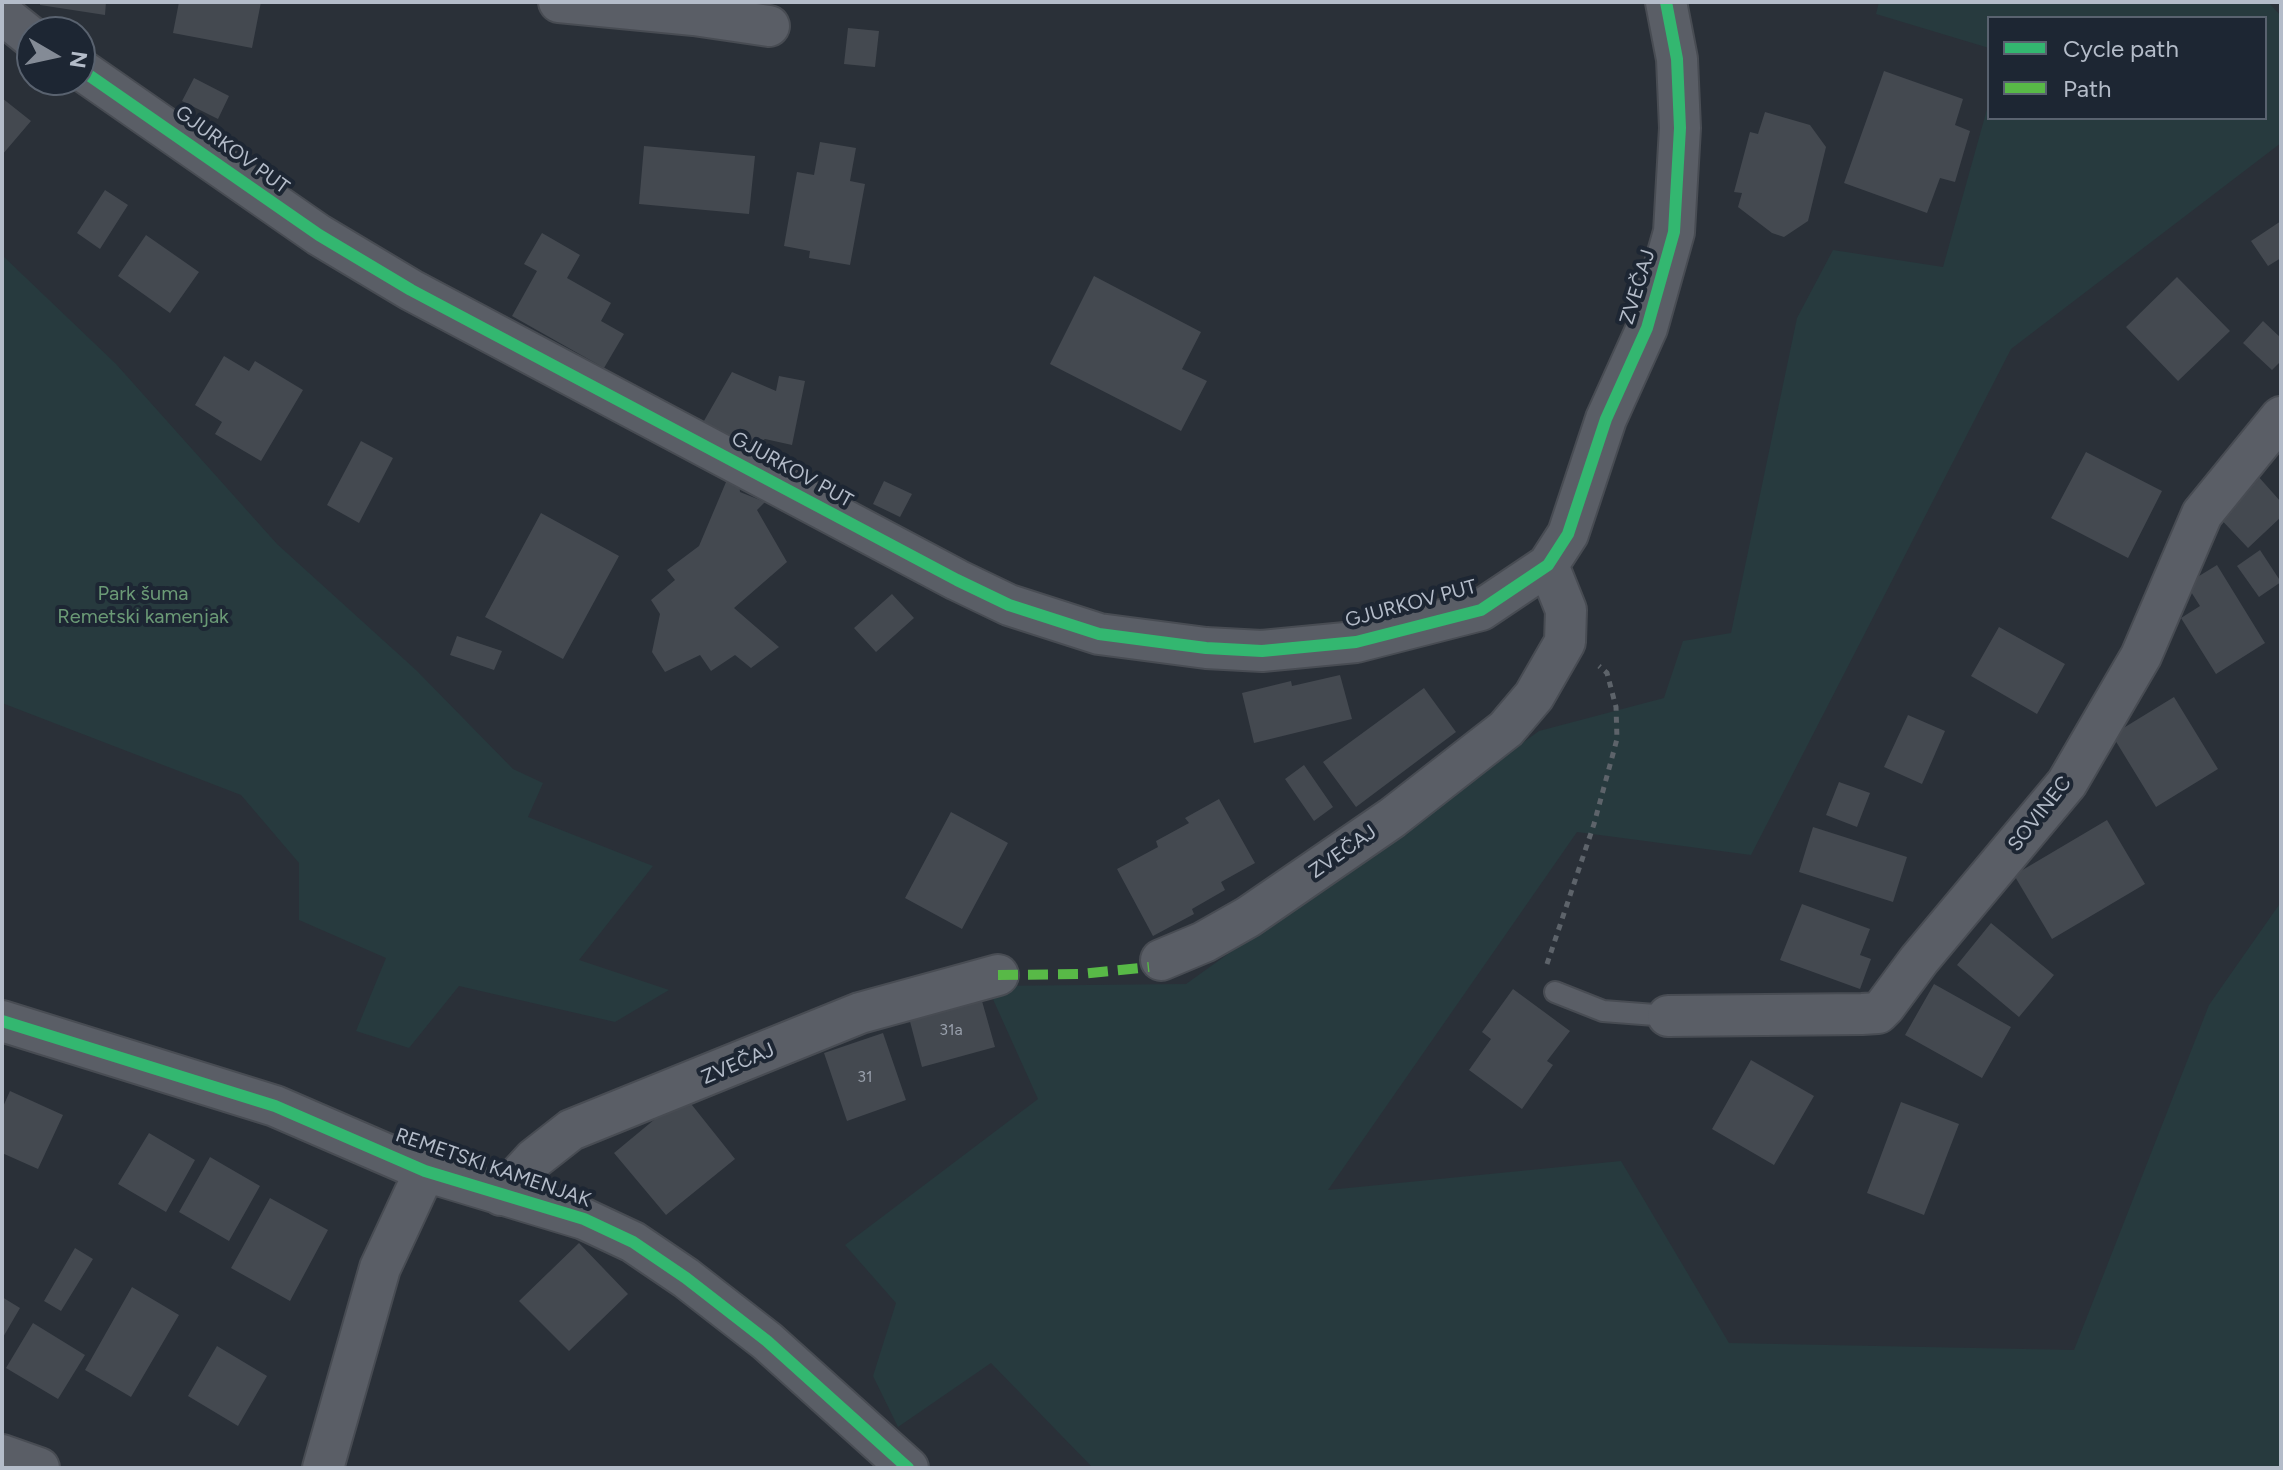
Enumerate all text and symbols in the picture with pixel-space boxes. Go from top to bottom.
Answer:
north arrow [16,16,96,96]
legend [1987,16,2267,120]
text: Cycle path [2063,34,2179,63]
text: N [64,49,93,70]
text: Path [2063,74,2111,103]
street label: GJURKOV PUT [170,101,294,199]
street label: ZVEČAJ [1615,247,1661,327]
street label: GJURKOV PUT [727,427,857,513]
street label: GJURKOV PUT [1343,575,1479,633]
park label: Park šuma Remetski kamenjak [57,582,229,629]
street label: SOVINEC [2003,772,2077,856]
street label: ZVEČAJ [1305,820,1381,884]
house number: 31a [939,1020,963,1040]
street label: ZVEČAJ [698,1038,778,1090]
house number: 31 [857,1067,873,1087]
street label: REMETSKI KAMENJAK [392,1123,594,1213]

